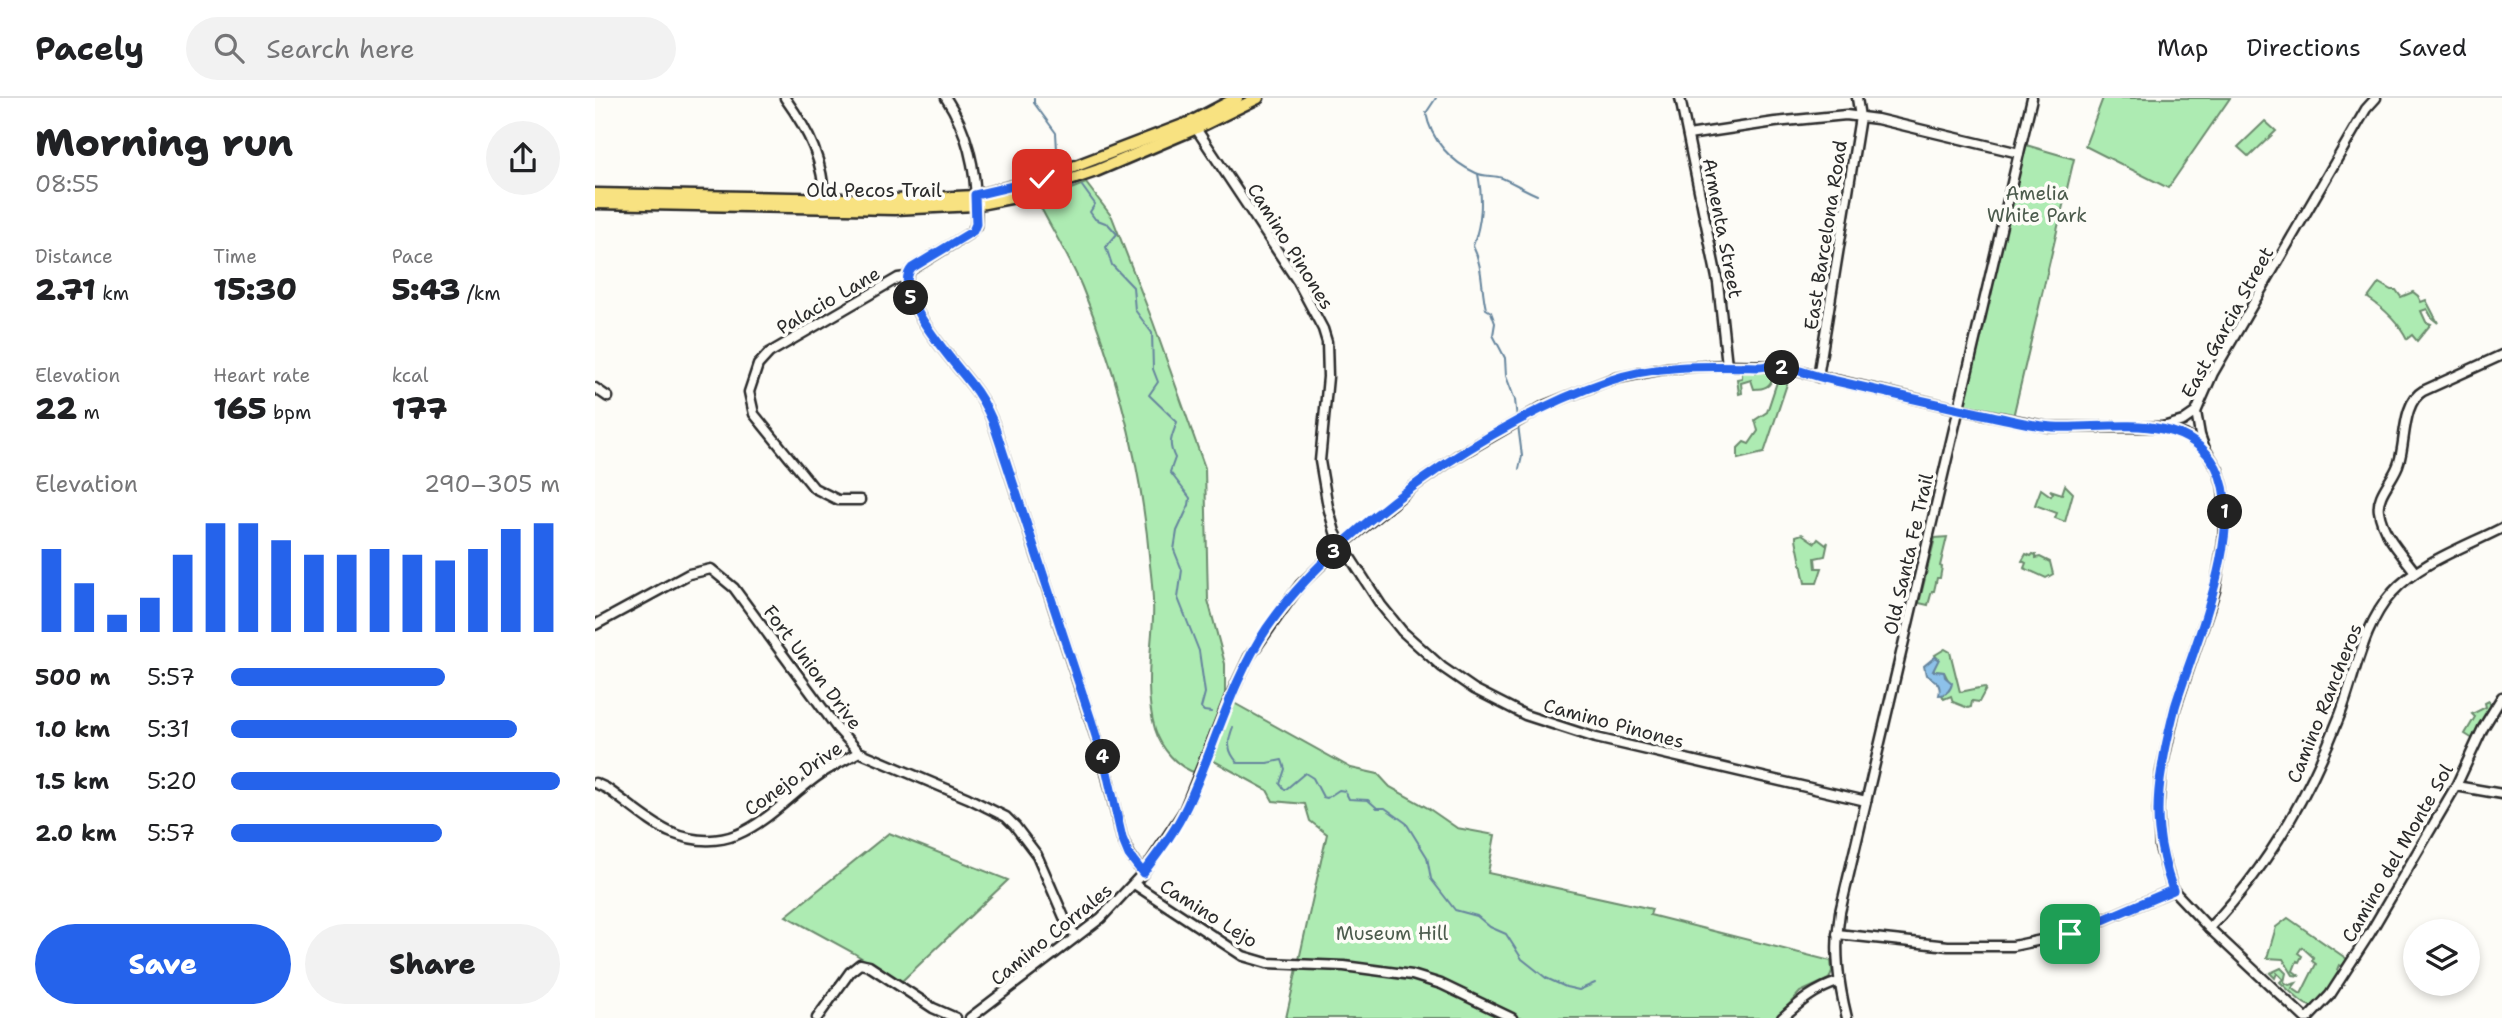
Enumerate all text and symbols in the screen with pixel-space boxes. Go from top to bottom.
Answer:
search box [186,17,676,80]
text: Pacely [35,26,144,71]
icon: search [210,29,248,67]
text: Search here [266,31,415,66]
text: Map [2157,32,2208,64]
text: Directions [2246,32,2361,64]
text: Saved [2399,32,2467,64]
text: Morning run [35,117,293,168]
button: share [486,121,560,195]
street label: East Barcelona Road [1798,138,1853,332]
pin [1012,149,1072,209]
street label: Armenta Street [1697,156,1748,300]
icon: check [1023,160,1061,198]
text: 08:55 [35,169,99,199]
street label: Old Pecos Trail [806,178,942,203]
street label: Camino Pinones [1242,178,1339,314]
park label: Amelia White Park [1987,181,2087,228]
street label: East Garcia Street [2175,242,2279,402]
text: Distance [35,244,113,269]
text: Time [213,244,257,269]
text: Pace [392,244,433,269]
street label: Palacio Lane [772,261,885,340]
text: 2.71 [35,269,96,310]
text: 15:30 [213,269,297,310]
text: 5:43 [392,269,460,310]
pin: 5 [893,280,929,316]
text: km [96,281,129,306]
text: /km [460,281,501,306]
text: 5 [905,285,916,310]
pin: 2 [1765,350,1799,386]
text: 2 [1775,355,1788,380]
text: Elevation [35,363,120,388]
text: Heart rate [213,363,310,388]
text: kcal [392,363,429,388]
text: 22 [35,388,77,429]
text: 165 [213,388,267,429]
text: 177 [392,388,447,429]
text: m [77,400,100,425]
text: bpm [267,400,311,425]
text: Elevation [35,469,138,499]
text: 290–305 m [424,469,560,499]
street label: Old Santa Fe Trail [1878,471,1939,637]
pin: 1 [2207,494,2243,530]
text: 1 [2220,499,2229,524]
pin: 3 [1317,534,1351,570]
text: 3 [1327,539,1340,564]
street label: Fort Union Drive [758,600,868,735]
street label: Camino Rancheros [2281,620,2368,787]
text: 500 m [35,662,110,692]
text: 5:57 [147,662,195,692]
street label: Camino Pinones [1541,693,1687,754]
text: 1.0 km [35,714,110,744]
text: 5:31 [147,714,190,744]
street label: Conejo Drive [739,735,847,821]
pin: 4 [1085,740,1121,774]
text: 4 [1096,744,1109,769]
street label: Camino del Monte Sol [2336,759,2459,947]
text: 1.5 km [35,766,109,796]
text: 5:20 [147,766,197,796]
text: 2.0 km [35,818,117,848]
text: 5:57 [147,818,195,848]
street label: Camino Lejo [1155,873,1262,953]
street label: Camino Corrales [985,877,1117,991]
pin [2040,904,2100,964]
icon: arrive [2051,915,2089,953]
map controls [2403,919,2480,996]
button: layers [2403,919,2480,996]
park label: Museum Hill [1336,921,1449,946]
button: Save [35,924,291,1004]
button: Share [305,924,560,1004]

